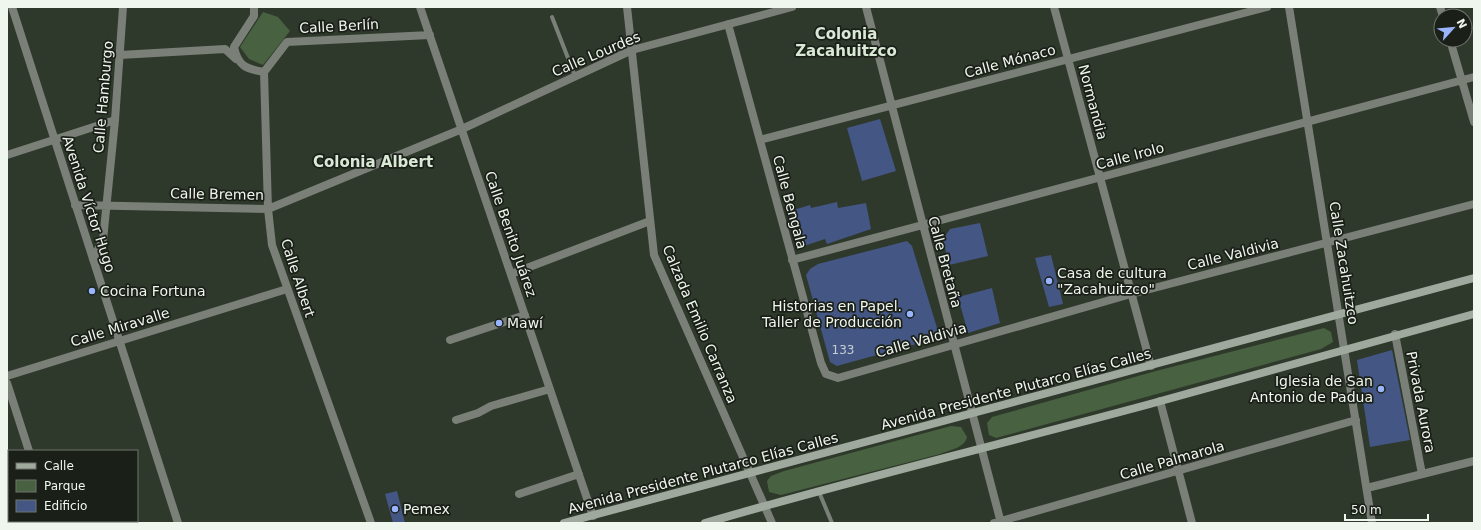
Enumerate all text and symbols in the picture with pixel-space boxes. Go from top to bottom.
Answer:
north arrow [1433,8,1473,48]
street label: Calle Berlín [299,16,379,36]
text: N [1454,17,1469,31]
district label: Colonia Zacahuitzco [795,25,897,60]
street label: Calle Lourdes [549,28,643,80]
street label: Calle Hamburgo [90,40,116,154]
street label: Calle Mónaco [963,41,1057,81]
street label: Normandia [1075,63,1111,141]
street label: Avenida Víctor Hugo [59,134,119,274]
street label: Calle Irolo [1094,139,1166,173]
district label: Colonia Albert [313,153,433,171]
street label: Calle Bengala [770,153,810,251]
street label: Calle Benito Juárez [482,169,540,299]
street label: Calle Bremen [170,185,264,203]
street label: Calle Zacahuitzco [1326,200,1362,326]
street label: Calle Bretaña [925,214,965,310]
street label: Calle Valdivia [1186,235,1280,273]
street label: Calle Albert [278,237,318,320]
street label: Calzada Emilio Carranza [659,243,741,405]
place label: Casa de cultura "Zacahuitzco" [1057,265,1167,297]
marker: Casa de cultura "Zacahuitzco" [1044,276,1054,286]
place label: Cocina Fortuna [100,283,206,299]
marker: Cocina Fortuna [87,286,97,296]
place label: Historias en Papel. Taller de Producción [761,298,902,330]
street label: Calle Miravalle [69,304,171,350]
marker: Historias en Papel. Taller de Producción [905,309,915,319]
place label: Mawí [507,315,544,331]
marker: Mawí [494,318,504,328]
street label: Calle Valdivia [874,319,968,361]
house number: 133 [832,343,854,357]
street label: Avenida Presidente Plutarco Elías Calles [879,345,1153,433]
street label: Privada Aurora [1403,350,1439,454]
place label: Iglesia de San Antonio de Padua [1250,373,1373,405]
marker: Iglesia de San Antonio de Padua [1376,384,1386,394]
street label: Avenida Presidente Plutarco Elías Calles [566,429,840,517]
street label: Calle Palmarola [1118,437,1226,483]
legend [8,450,138,522]
text: Calle [44,459,74,473]
text: Parque [44,479,85,493]
scale bar [1345,496,1428,522]
text: Edificio [44,499,87,513]
place label: Pemex [403,501,450,517]
text: 50 m [1351,503,1382,517]
marker: Pemex [390,504,400,514]

